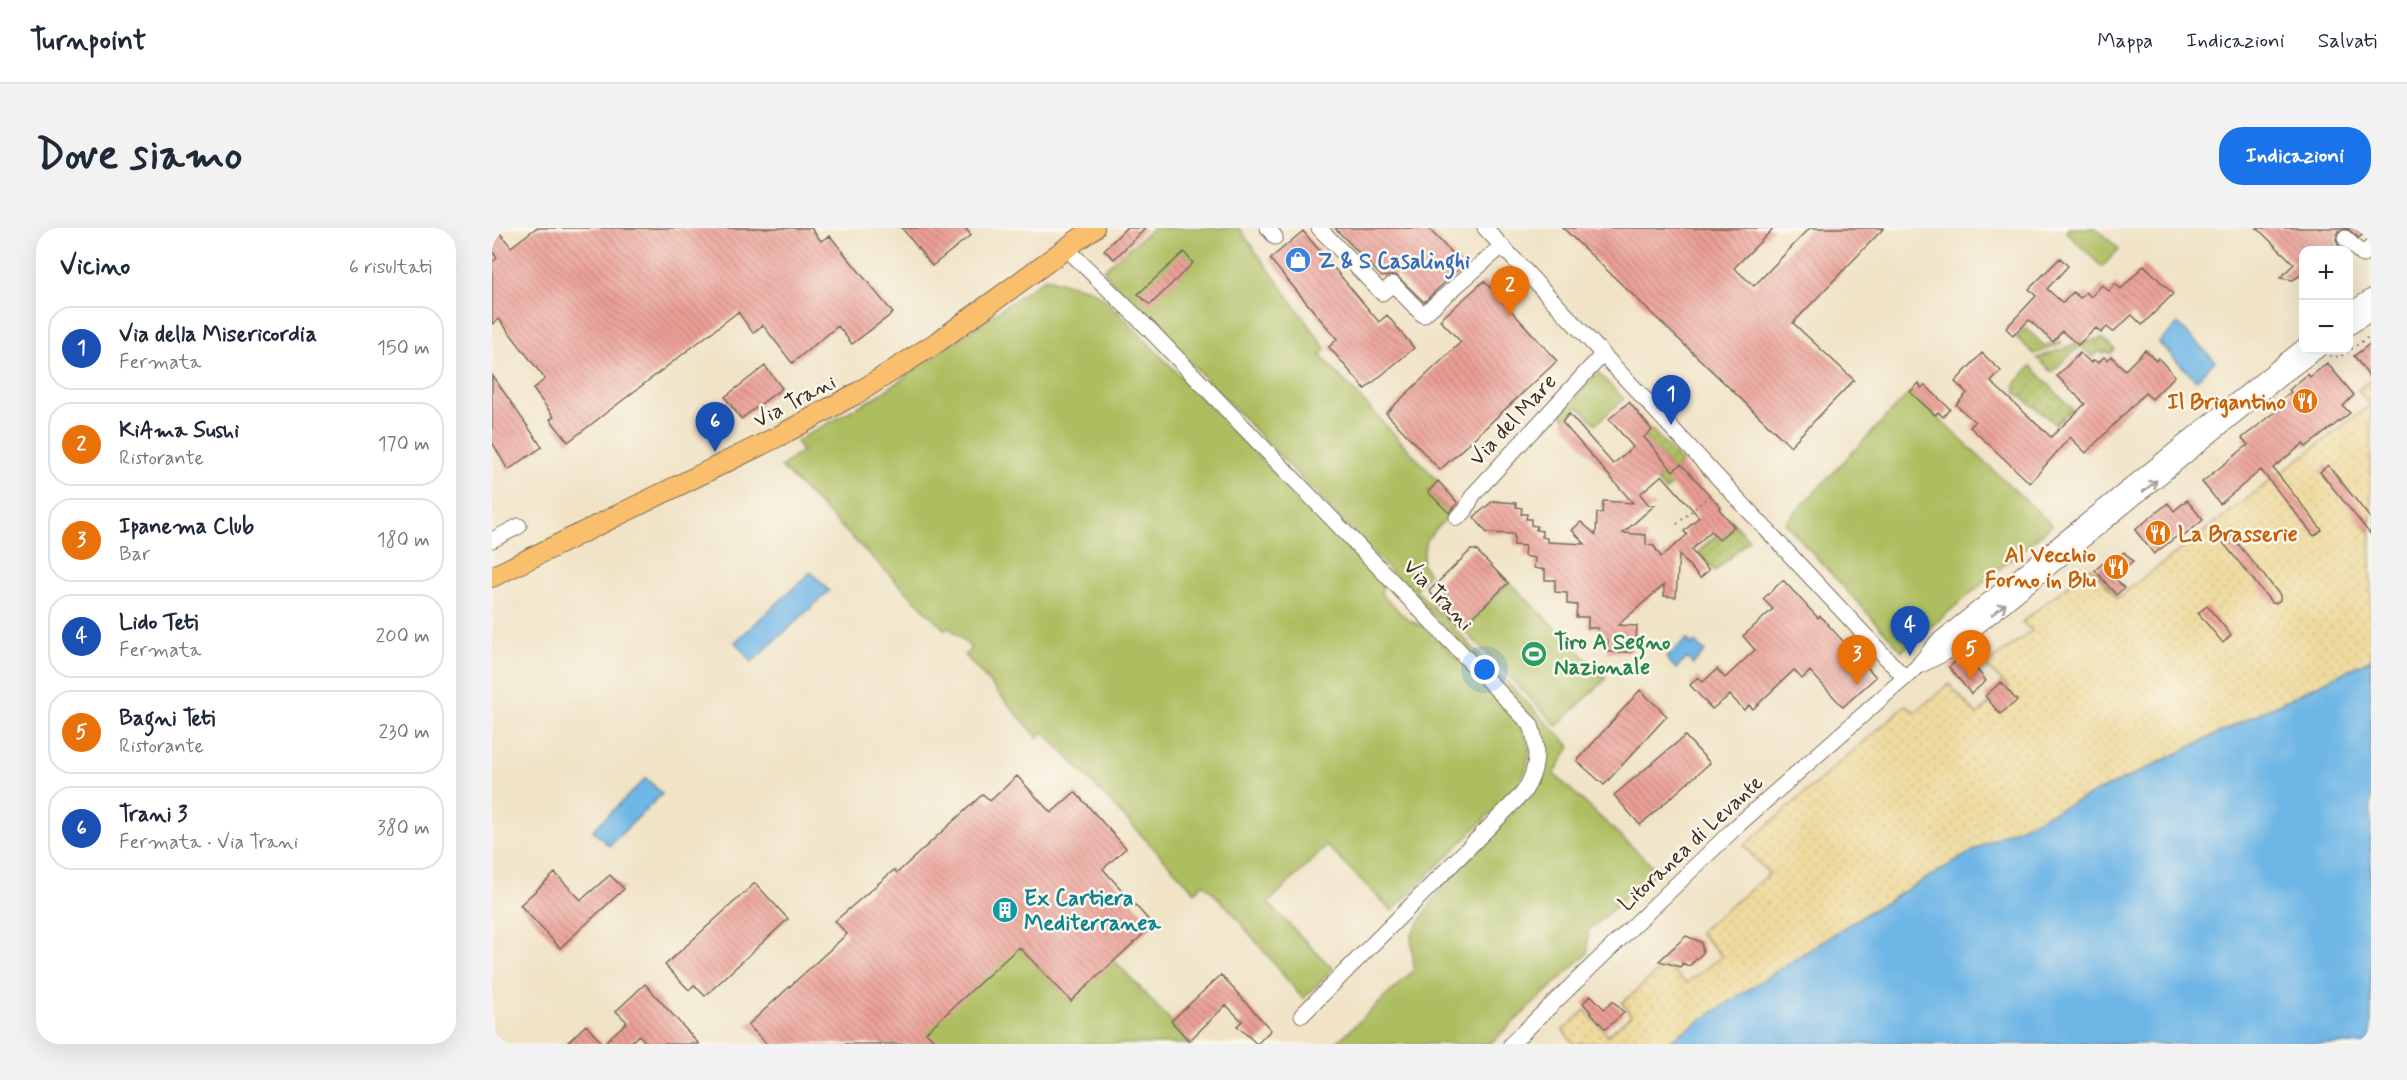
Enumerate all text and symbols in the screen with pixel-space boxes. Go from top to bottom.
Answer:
text: Turnpoint [30,23,146,60]
text: Mappa [2097,27,2153,55]
text: Indicazioni [2186,27,2285,55]
text: Salvati [2318,27,2377,55]
button: Indicazioni [2219,127,2371,185]
text: Dove siamo [36,129,242,184]
shop icon: Z & S Casalinghi [1283,245,1313,275]
map controls [2299,246,2353,354]
button: + [2299,246,2353,300]
place label: Z & S Casalinghi [1318,248,1470,280]
text: Vicino [60,250,130,284]
text: 6 risultati [349,254,432,281]
pin: 2 [1490,266,1530,316]
button: − [2299,300,2353,354]
text: Via della Misericordia [119,321,317,349]
text: 1 [77,335,86,362]
text: 150 m [377,335,430,362]
text: Fermata [119,349,202,376]
street label: Via Trani [749,368,841,435]
street label: Via del Mare [1464,368,1563,472]
pin: 1 [1652,376,1690,425]
restaurant icon: Il Brigantino [2290,386,2320,416]
place label: Il Brigantino [2167,389,2286,418]
pin: 6 [696,402,734,452]
text: KiAma Sushi [119,417,239,445]
text: 2 [77,431,86,458]
text: 170 m [378,431,430,458]
text: Ristorante [119,445,204,472]
one-way arrow [2142,479,2158,492]
text: Ipanema Club [119,513,254,541]
restaurant icon: La Brasserie [2143,518,2173,548]
place label: La Brasserie [2178,521,2298,549]
text: 3 [77,527,86,554]
text: 180 m [377,527,430,554]
text: Bar [119,541,150,568]
place label: Al Vecchio Forno in Blu [1985,542,2096,595]
restaurant icon: Al Vecchio Forno in Blu [2101,552,2131,582]
street label: Via Trani [1396,553,1479,637]
one-way arrow [1991,602,2006,616]
pin: 4 [1890,606,1930,656]
text: Lido Teti [119,609,198,637]
text: 4 [76,623,87,650]
text: 200 m [375,623,430,650]
place label: Tiro A Segno Nazionale [1554,629,1671,682]
pin: 5 [1952,630,1990,680]
pin: 3 [1838,636,1876,685]
text: Fermata [119,637,202,664]
sports icon: Tiro A Segno Nazionale [1519,639,1549,669]
your location [1470,655,1499,684]
text: Bagni Teti [119,705,215,733]
text: 5 [76,719,88,746]
text: 230 m [378,719,430,746]
text: Ristorante [119,733,204,760]
street label: Litoranea di Levante [1613,769,1770,918]
text: Trani 3 [119,801,188,829]
text: 6 [76,815,87,842]
text: 380 m [377,815,430,842]
text: Fermata · Via Trani [119,829,298,856]
place label: Ex Cartiera Mediterranea [1024,885,1161,938]
building icon: Ex Cartiera Mediterranea [990,895,1020,925]

